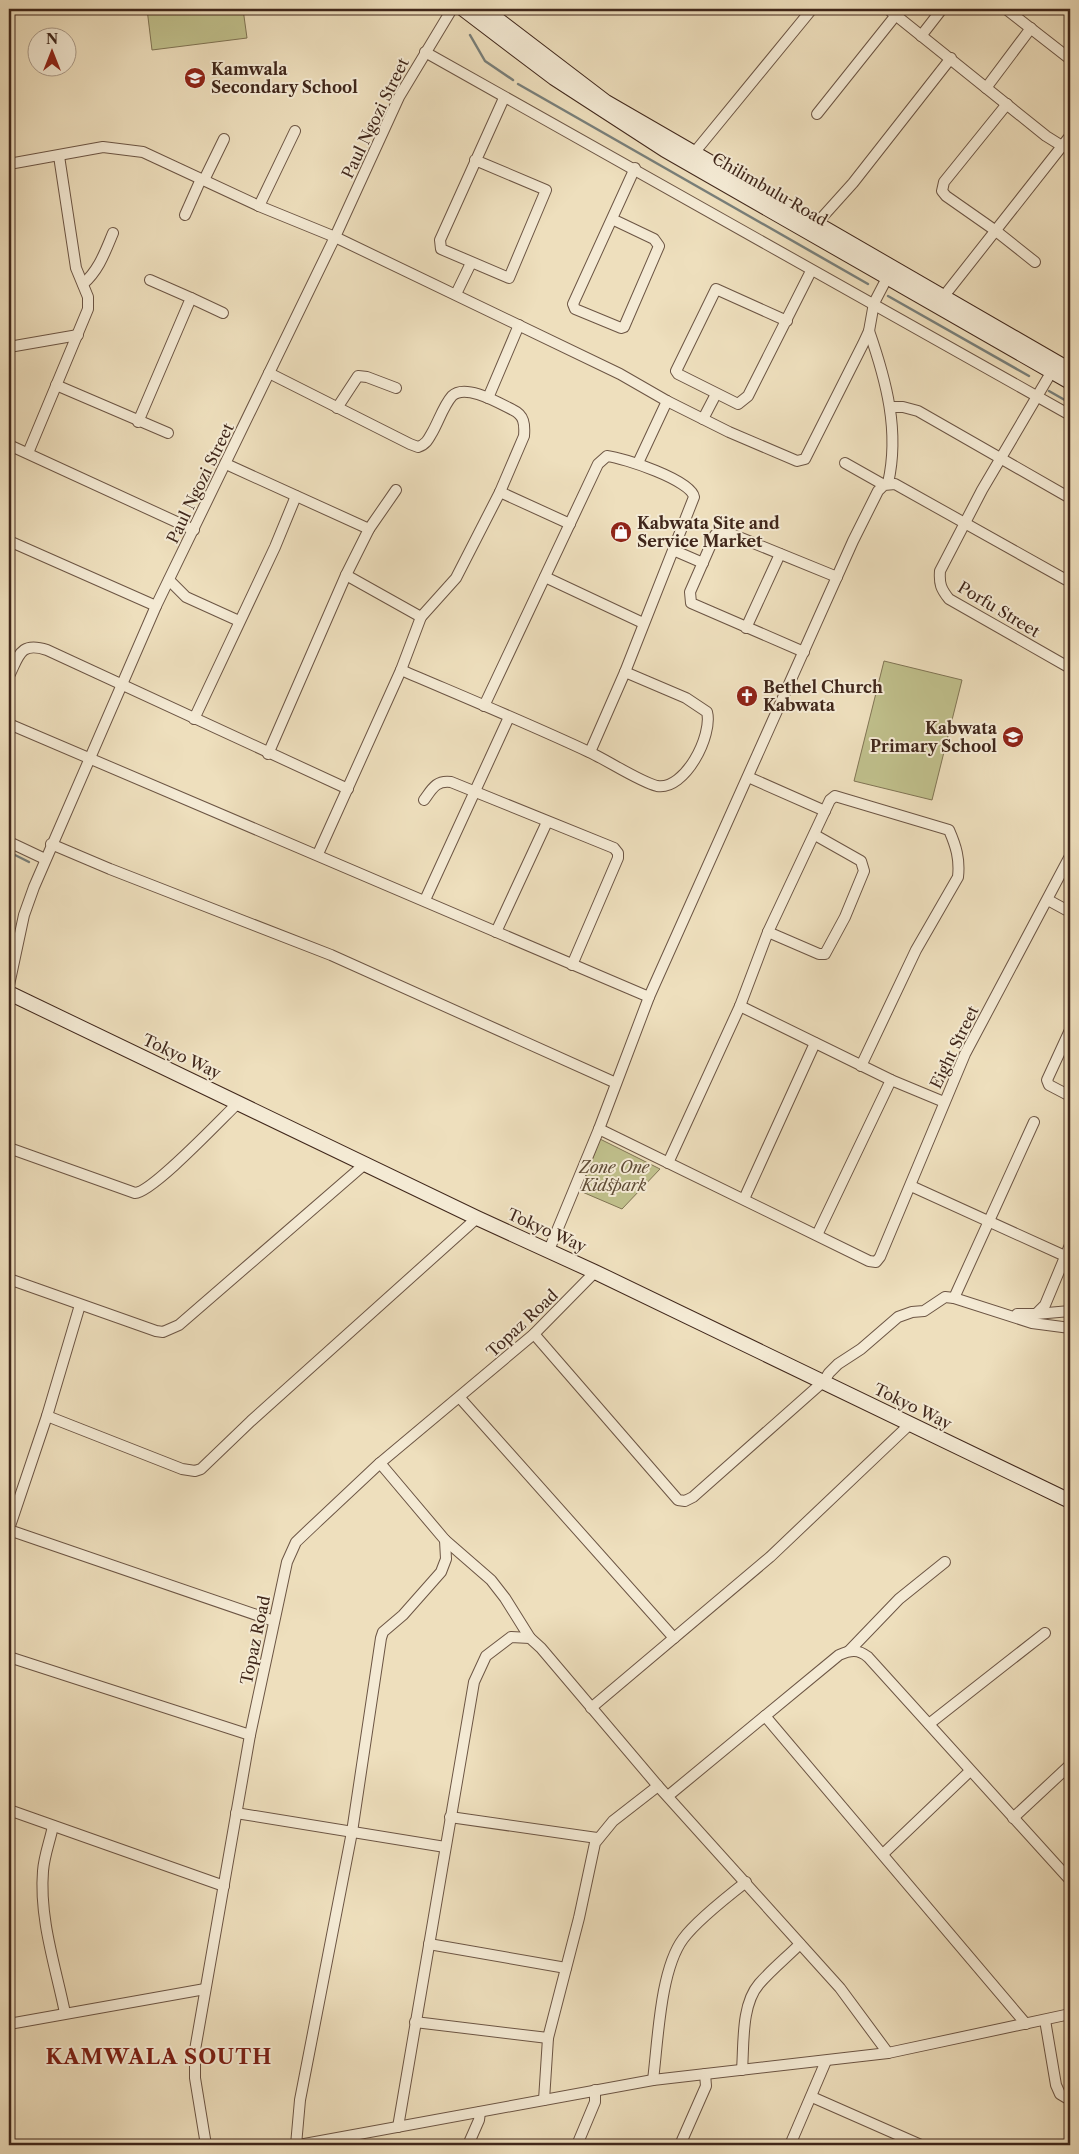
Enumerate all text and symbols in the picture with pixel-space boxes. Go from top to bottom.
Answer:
north arrow [28,28,78,78]
text: N [46,30,58,48]
street label: Paul Ngozi Street [337,54,413,181]
place label: Kamwala Secondary School [211,59,358,97]
school or university icon: Kamwala Secondary School [183,66,207,90]
street label: Chilimbulu Road [709,148,831,230]
street label: Paul Ngozi Street [162,419,238,546]
place label: Kabwata Site and Service Market [637,513,780,551]
shop icon: Kabwata Site and Service Market [609,520,633,544]
street label: Porfu Street [954,577,1044,641]
place label: Bethel Church Kabwata [763,677,883,715]
church icon: Bethel Church Kabwata [735,684,759,708]
place label: Kabwata Primary School [870,718,998,756]
school or university icon: Kabwata Primary School [1001,725,1025,749]
street label: Eight Street [925,1002,983,1092]
street label: Tokyo Way [140,1029,225,1083]
park label: Zone One Kidspark [578,1157,651,1195]
street label: Tokyo Way [504,1204,591,1257]
street label: Topaz Road [482,1285,562,1361]
street label: Tokyo Way [871,1379,956,1434]
street label: Topaz Road [236,1593,274,1686]
district label: KAMWALA SOUTH [46,2044,273,2069]

